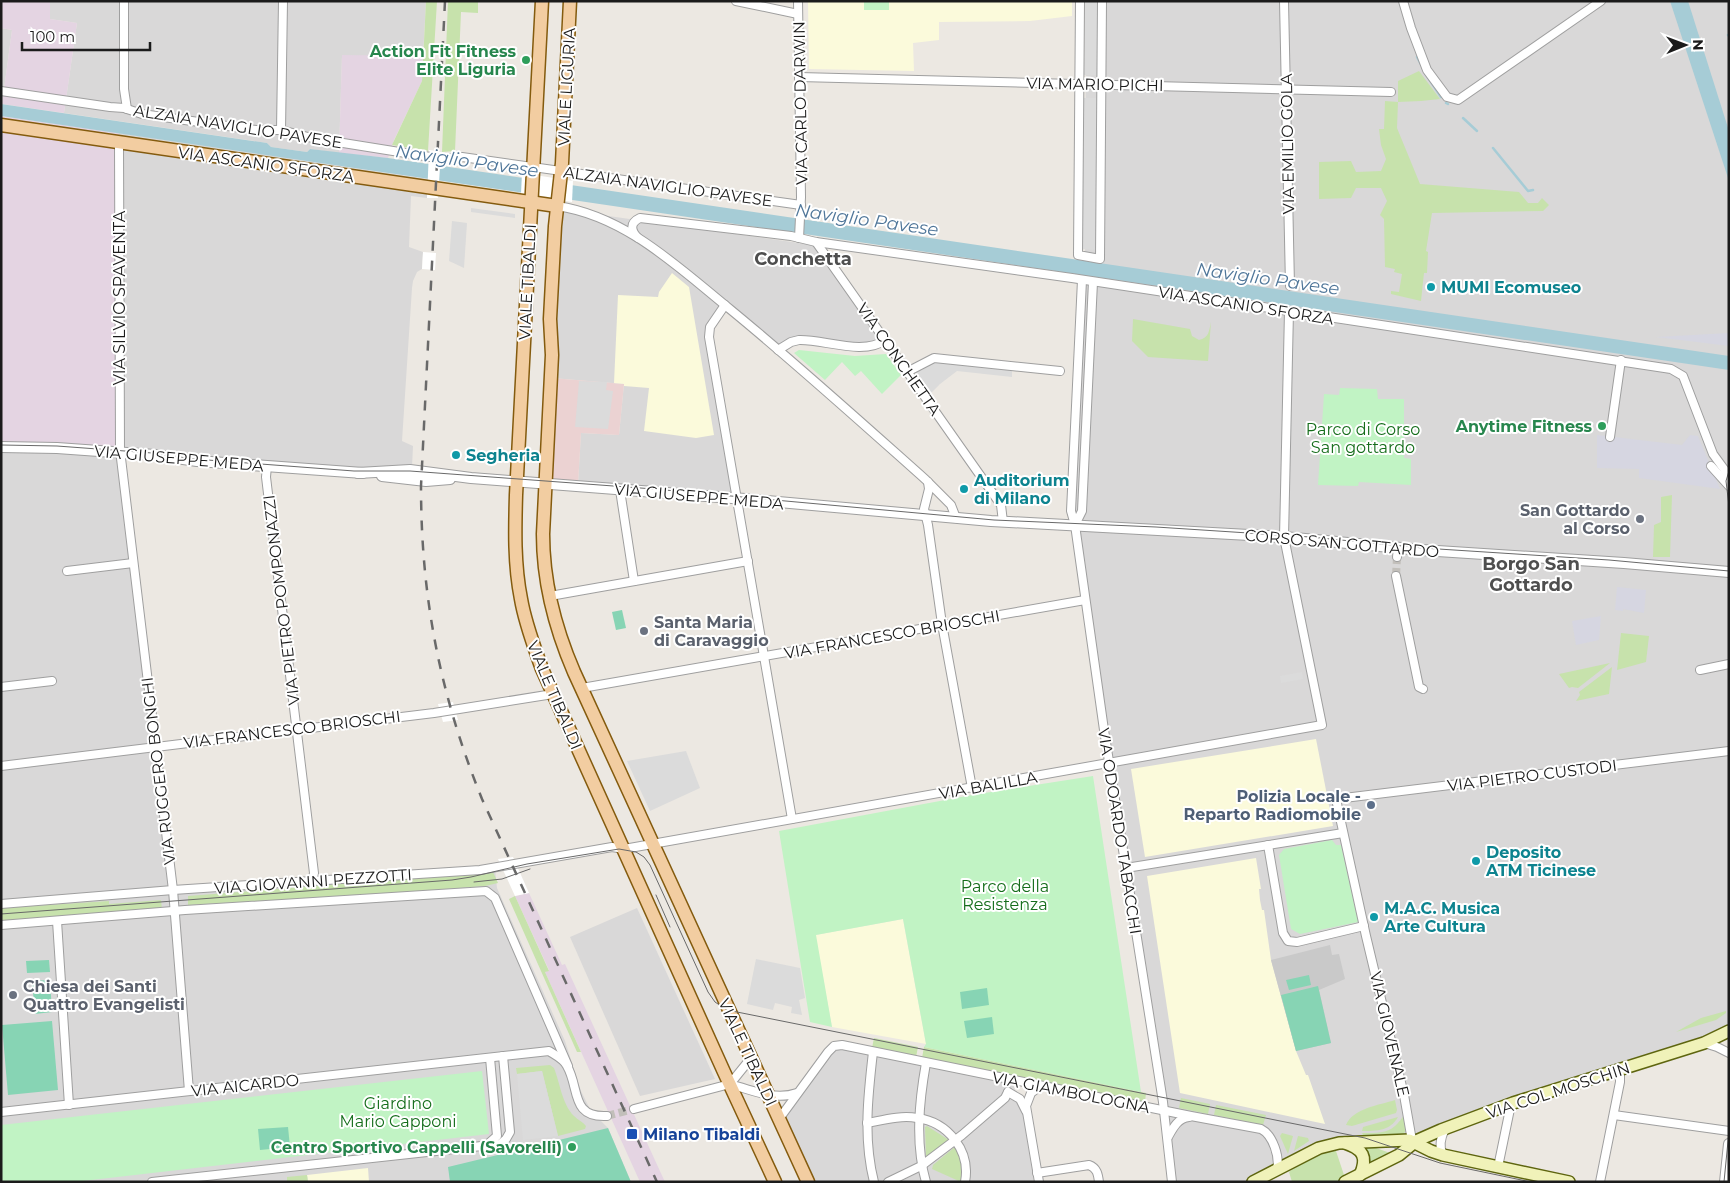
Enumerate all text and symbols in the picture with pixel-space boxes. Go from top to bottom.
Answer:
scale bar [22,20,150,52]
north arrow [1660,20,1710,70]
street label: VIA CARLO DARWIN [790,21,811,185]
text: 100 m [30,27,75,46]
street label: VIALE LIGURIA [554,27,579,147]
text: N [1689,39,1707,51]
place label: Action Fit Fitness Elite Liguria [369,42,516,79]
marker: Action Fit Fitness Elite Liguria [520,54,532,66]
street label: VIA EMILIO GOLA [1277,73,1298,215]
street label: VIA MARIO PICHI [1026,74,1164,95]
street label: ALZAIA NAVIGLIO PAVESE [132,101,344,152]
water label: Naviglio Pavese [394,140,540,182]
street label: VIA ASCANIO SFORZA [177,143,356,186]
street label: ALZAIA NAVIGLIO PAVESE [562,162,774,211]
water label: Naviglio Pavese [794,199,940,241]
street label: VIA SILVIO SPAVENTA [110,210,129,385]
street label: VIALE TIBALDI [515,223,540,341]
district label: Conchetta [754,248,852,270]
water label: Naviglio Pavese [1195,258,1341,300]
place label: MUMI Ecomuseo [1441,278,1581,297]
marker: MUMI Ecomuseo [1425,281,1437,293]
street label: VIA ASCANIO SFORZA [1157,282,1336,329]
street label: VIA CONCHETTA [853,299,945,420]
place label: Anytime Fitness [1455,417,1592,436]
park label: Parco di Corso San gottardo [1306,420,1420,457]
marker: Anytime Fitness [1596,420,1608,432]
street label: VIA GIUSEPPE MEDA [93,442,265,475]
place label: Segheria [466,446,540,465]
marker: Segheria [450,449,462,461]
place label: Auditorium di Milano [973,471,1070,508]
street label: VIA GIUSEPPE MEDA [613,480,785,513]
marker: Auditorium di Milano [958,483,970,495]
street label: VIA PIETRO POMPONAZZI [259,494,304,706]
place label: San Gottardo al Corso [1520,501,1630,538]
marker: San Gottardo al Corso [1634,513,1646,525]
street label: CORSO SAN GOTTARDO [1244,526,1440,561]
district label: Borgo San Gottardo [1482,553,1580,596]
street label: VIA FRANCESCO BRIOSCHI [783,606,1001,663]
place label: Santa Maria di Caravaggio [654,613,769,650]
marker: Santa Maria di Caravaggio [638,625,650,637]
street label: VIALE TIBALDI [523,638,586,753]
street label: VIA RUGGERO BONGHI [138,676,179,866]
street label: VIA FRANCESCO BRIOSCHI [182,707,402,752]
street label: VIA ODOARDO TABACCHI [1094,727,1145,936]
street label: VIA PIETRO CUSTODI [1446,756,1618,795]
street label: VIA BALILLA [937,767,1039,803]
place label: Polizia Locale - Reparto Radiomobile [1183,787,1361,824]
marker: Polizia Locale - Reparto Radiomobile [1365,799,1377,811]
place label: Deposito ATM Ticinese [1485,843,1596,880]
marker: Deposito ATM Ticinese [1470,855,1482,867]
street label: VIA GIOVANNI PEZZOTTI [214,865,413,898]
park label: Parco della Resistenza [961,877,1049,914]
place label: M.A.C. Musica Arte Cultura [1383,899,1500,936]
marker: M.A.C. Musica Arte Cultura [1368,911,1380,923]
street label: VIA GIOVENALE [1366,970,1413,1099]
place label: Chiesa dei Santi Quattro Evangelisti [23,977,185,1014]
marker: Chiesa dei Santi Quattro Evangelisti [7,989,19,1001]
street label: VIALE TIBALDI [714,995,781,1109]
street label: VIA COL MOSCHIN [1484,1058,1632,1123]
street label: VIA GIAMBOLOGNA [990,1068,1152,1117]
street label: VIA AICARDO [190,1070,300,1101]
park label: Giardino Mario Capponi [339,1094,457,1131]
place label: Milano Tibaldi [643,1125,760,1144]
marker: Milano Tibaldi [625,1127,639,1141]
place label: Centro Sportivo Cappelli (Savorelli) [271,1138,562,1157]
marker: Centro Sportivo Cappelli (Savorelli) [566,1141,578,1153]

